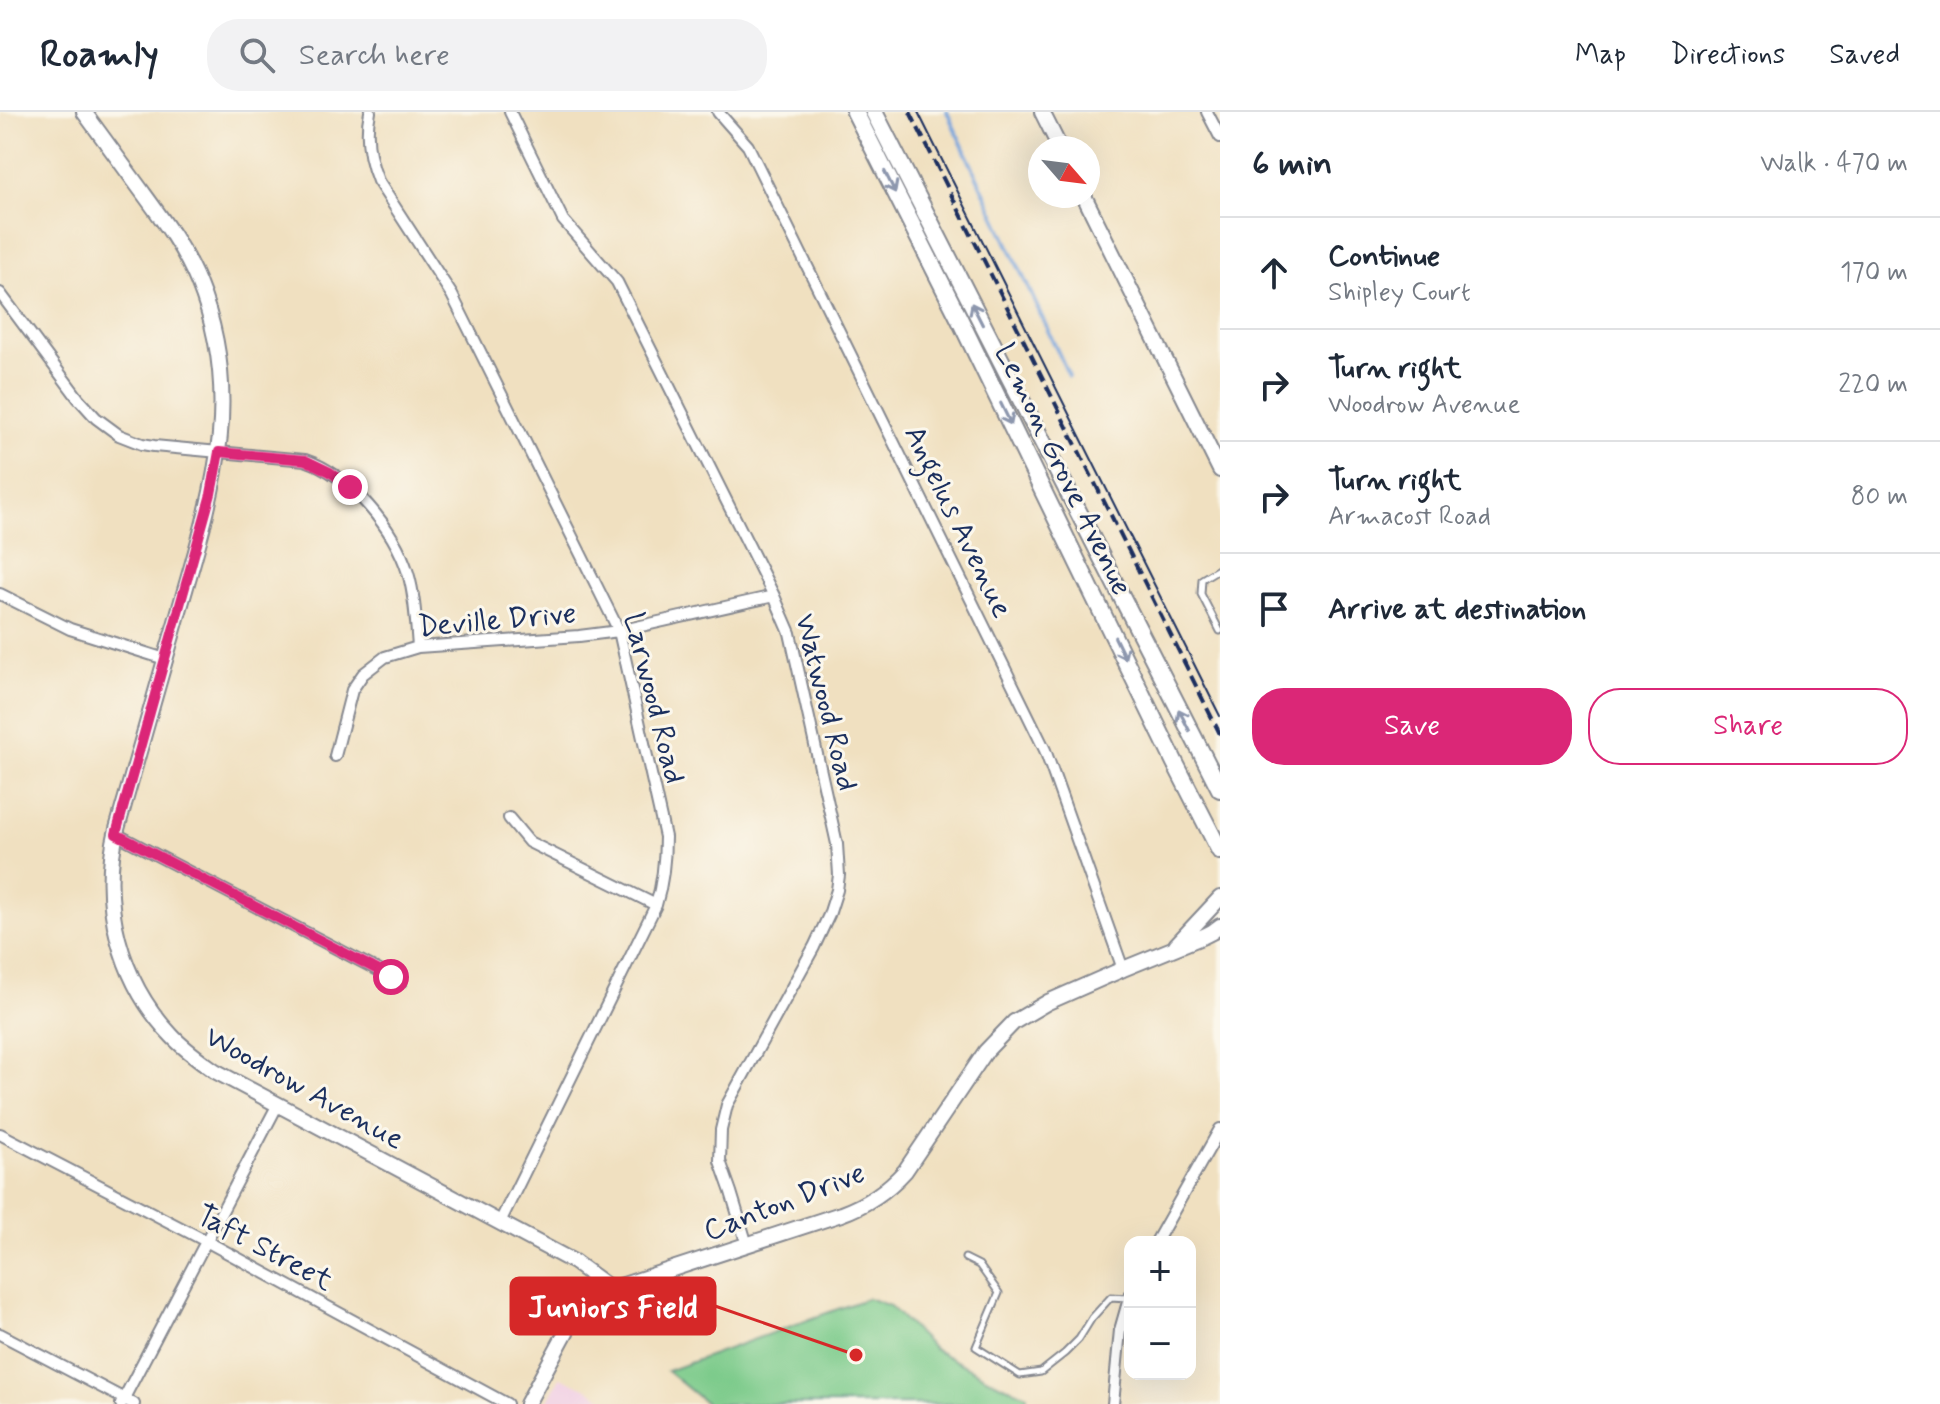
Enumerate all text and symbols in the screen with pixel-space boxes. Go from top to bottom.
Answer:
search box [207,19,767,91]
text: Roamly [40,31,159,80]
icon: search [235,33,279,77]
text: Search here [299,36,450,75]
text: Map [1575,37,1626,74]
text: Directions [1670,37,1785,74]
text: Saved [1829,37,1900,74]
north arrow [1028,136,1100,208]
text: 6 min [1252,142,1332,187]
text: Walk · 470 m [1760,147,1908,181]
one-way arrow [882,169,898,193]
text: Continue [1328,237,1440,276]
icon: ahead [1252,251,1296,295]
text: 170 m [1840,256,1908,290]
text: Shipley Court [1328,276,1471,310]
one-way arrow [968,302,984,326]
street label: Lemon Grove Avenue [985,337,1141,602]
text: Turn right [1328,349,1461,388]
icon: right [1252,363,1296,407]
text: 220 m [1838,368,1908,402]
text: Woodrow Avenue [1328,388,1520,422]
one-way arrow [999,402,1014,426]
street label: Angelus Avenue [892,419,1021,626]
text: Turn right [1328,461,1461,500]
route end [332,469,368,505]
icon: right [1252,475,1296,519]
text: 80 m [1851,480,1908,514]
text: Armacost Road [1328,500,1491,534]
icon: arrive [1252,587,1296,631]
text: Arrive at destination [1328,590,1586,629]
street label: Deville Drive [416,594,578,647]
street label: Larwood Road [613,609,694,788]
street label: Watwood Road [785,610,866,795]
one-way arrow [1113,636,1128,660]
button: Save [1252,688,1572,765]
button: Share [1588,688,1908,765]
one-way arrow [1176,708,1192,732]
route start [373,959,409,995]
street label: Woodrow Avenue [198,1017,411,1159]
street label: Canton Drive [698,1154,871,1251]
street label: Taft Street [189,1196,340,1301]
map controls [1124,1236,1196,1380]
button: + [1124,1236,1196,1308]
callout: Juniors Field [511,1278,715,1334]
text: Juniors Field [528,1287,698,1329]
button: − [1124,1308,1196,1380]

